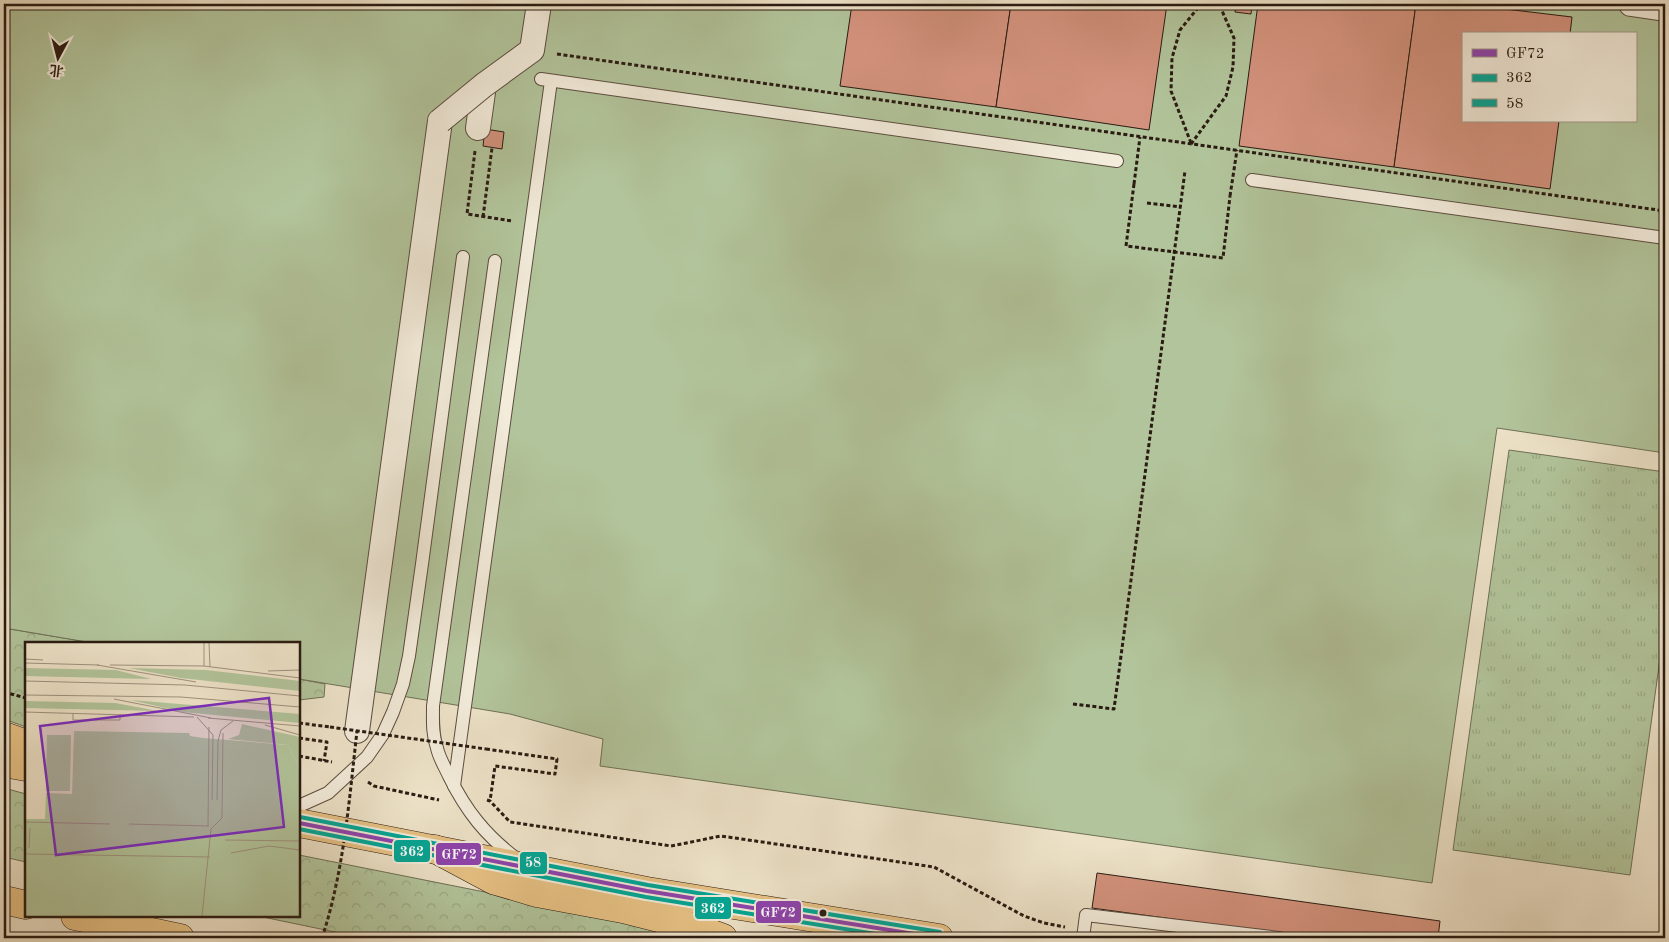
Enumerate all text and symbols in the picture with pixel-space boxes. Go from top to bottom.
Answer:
north arrow [32,32,82,82]
legend [1462,32,1636,122]
text: GF72 [1506,47,1544,62]
text: 北 [49,62,64,79]
text: 362 [1506,71,1532,86]
text: 58 [1506,97,1523,112]
inset map [25,642,300,917]
line badge: 362 [393,839,431,863]
line badge: GF72 [435,842,482,866]
text: 362 [400,845,424,859]
text: GF72 [441,848,477,862]
line badge: 58 [519,851,548,875]
text: 58 [525,856,541,870]
line badge: 362 [694,896,732,920]
line badge: GF72 [755,900,802,924]
text: 362 [701,902,725,916]
text: GF72 [760,906,796,920]
unlabelled marker [818,908,828,918]

